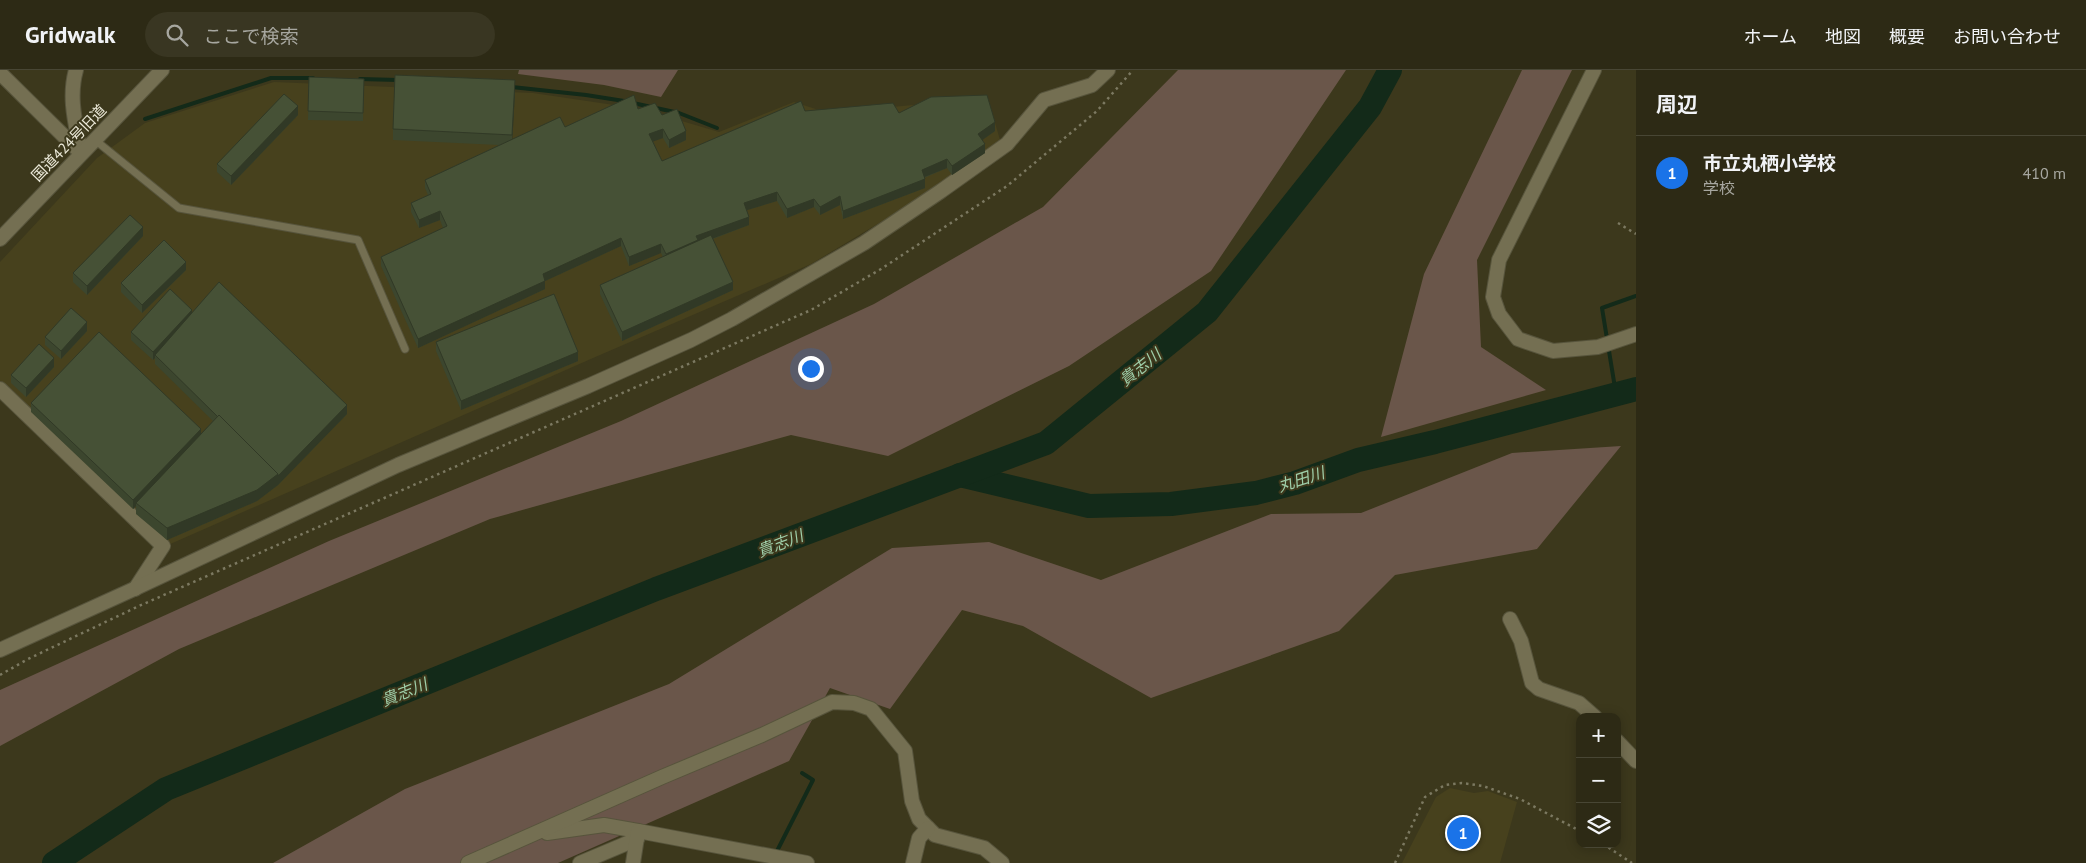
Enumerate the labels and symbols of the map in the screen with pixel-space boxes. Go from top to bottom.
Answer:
street label: 国道424号旧道 [27,100,110,185]
water label: 貴志川 [1115,343,1166,390]
your location [798,356,824,382]
water label: 丸田川 [1275,461,1329,496]
water label: 貴志川 [754,524,808,561]
water label: 貴志川 [378,673,432,710]
pin: 1 [1447,814,1479,852]

